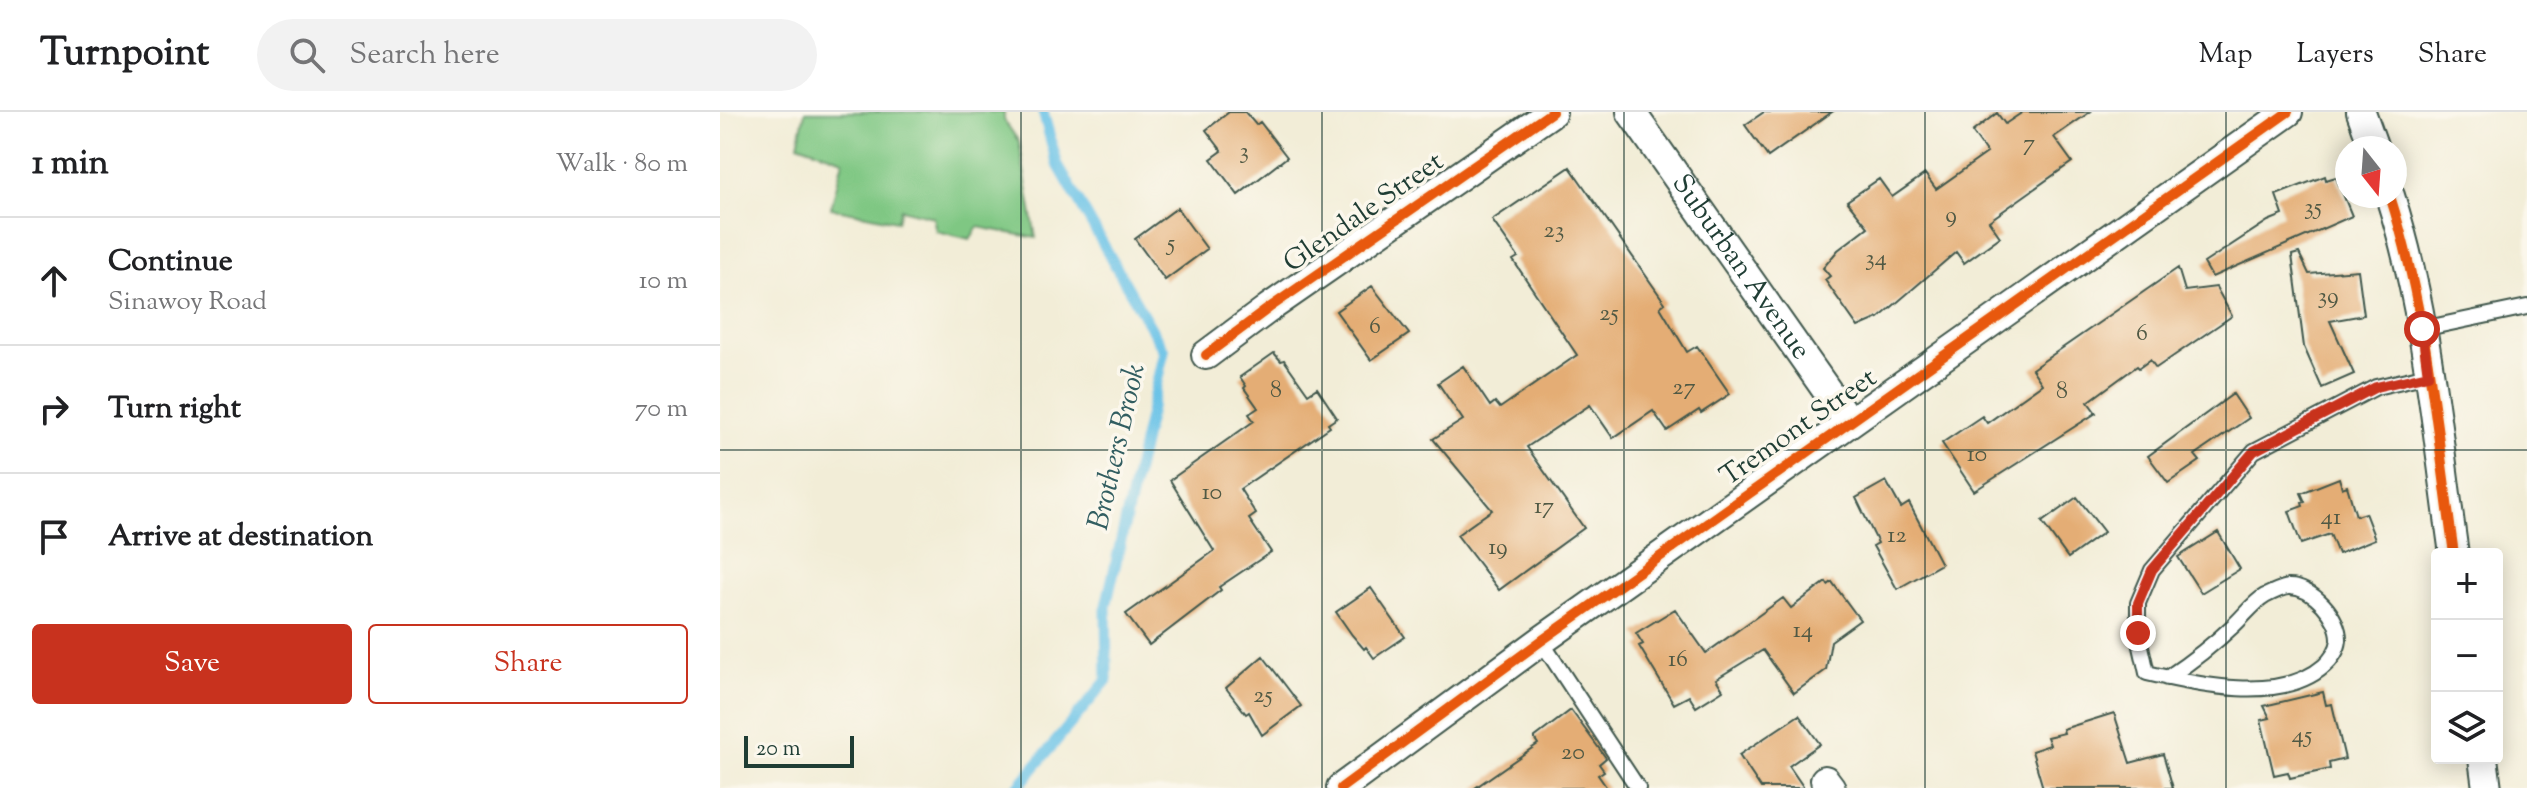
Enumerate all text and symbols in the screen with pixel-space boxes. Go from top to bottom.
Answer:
search box [257,19,817,91]
text: Turnpoint [40,28,209,82]
icon: search [285,33,329,77]
text: Search here [349,34,500,77]
text: Map [2199,35,2252,75]
text: Layers [2296,35,2374,75]
text: Share [2418,35,2487,75]
house number: 7 [2023,127,2035,161]
house number: 3 [1239,135,1249,169]
north arrow [2335,136,2407,208]
text: 1 min [32,140,109,189]
street label: Glendale Street [1276,143,1453,283]
text: Walk · 80 m [556,146,688,183]
street label: Suburban Avenue [1661,166,1820,368]
house number: 35 [2304,191,2322,225]
house number: 9 [1945,199,1957,233]
house number: 23 [1544,214,1564,248]
house number: 5 [1165,227,1175,261]
text: Continue [108,241,233,284]
house number: 34 [1865,242,1887,276]
icon: ahead [32,259,76,303]
text: 10 m [639,263,688,300]
house number: 39 [2317,280,2339,314]
text: Sinawoy Road [108,284,267,321]
house number: 25 [1599,297,1619,331]
house number: 6 [1369,310,1381,344]
route start [2404,311,2440,347]
house number: 6 [2136,317,2148,351]
street label: Tremont Street [1713,359,1886,497]
water label: Brothers Brook [1078,360,1158,534]
house number: 27 [1672,371,1696,405]
house number: 8 [1270,374,1282,408]
house number: 8 [2056,375,2068,409]
icon: right [32,387,76,431]
text: Turn right [108,388,241,431]
text: 70 m [635,391,688,428]
house number: 10 [1967,438,1987,472]
house number: 10 [1202,476,1222,510]
house number: 17 [1534,490,1554,524]
house number: 41 [2321,501,2341,535]
icon: arrive [32,515,76,559]
text: Arrive at destination [108,516,373,559]
house number: 12 [1887,519,1907,553]
house number: 19 [1488,531,1508,565]
map controls [2431,548,2503,764]
button: + [2431,548,2503,620]
house number: 14 [1793,614,1813,648]
route end [2120,615,2156,651]
button: − [2431,620,2503,692]
button: Save [32,624,352,704]
button: Share [368,624,688,704]
house number: 16 [1668,643,1688,677]
house number: 25 [1253,679,1273,713]
button: layers [2431,692,2503,764]
house number: 45 [2292,719,2312,753]
scale bar [744,732,854,768]
text: 20 m [756,734,801,766]
house number: 20 [1561,736,1585,770]

